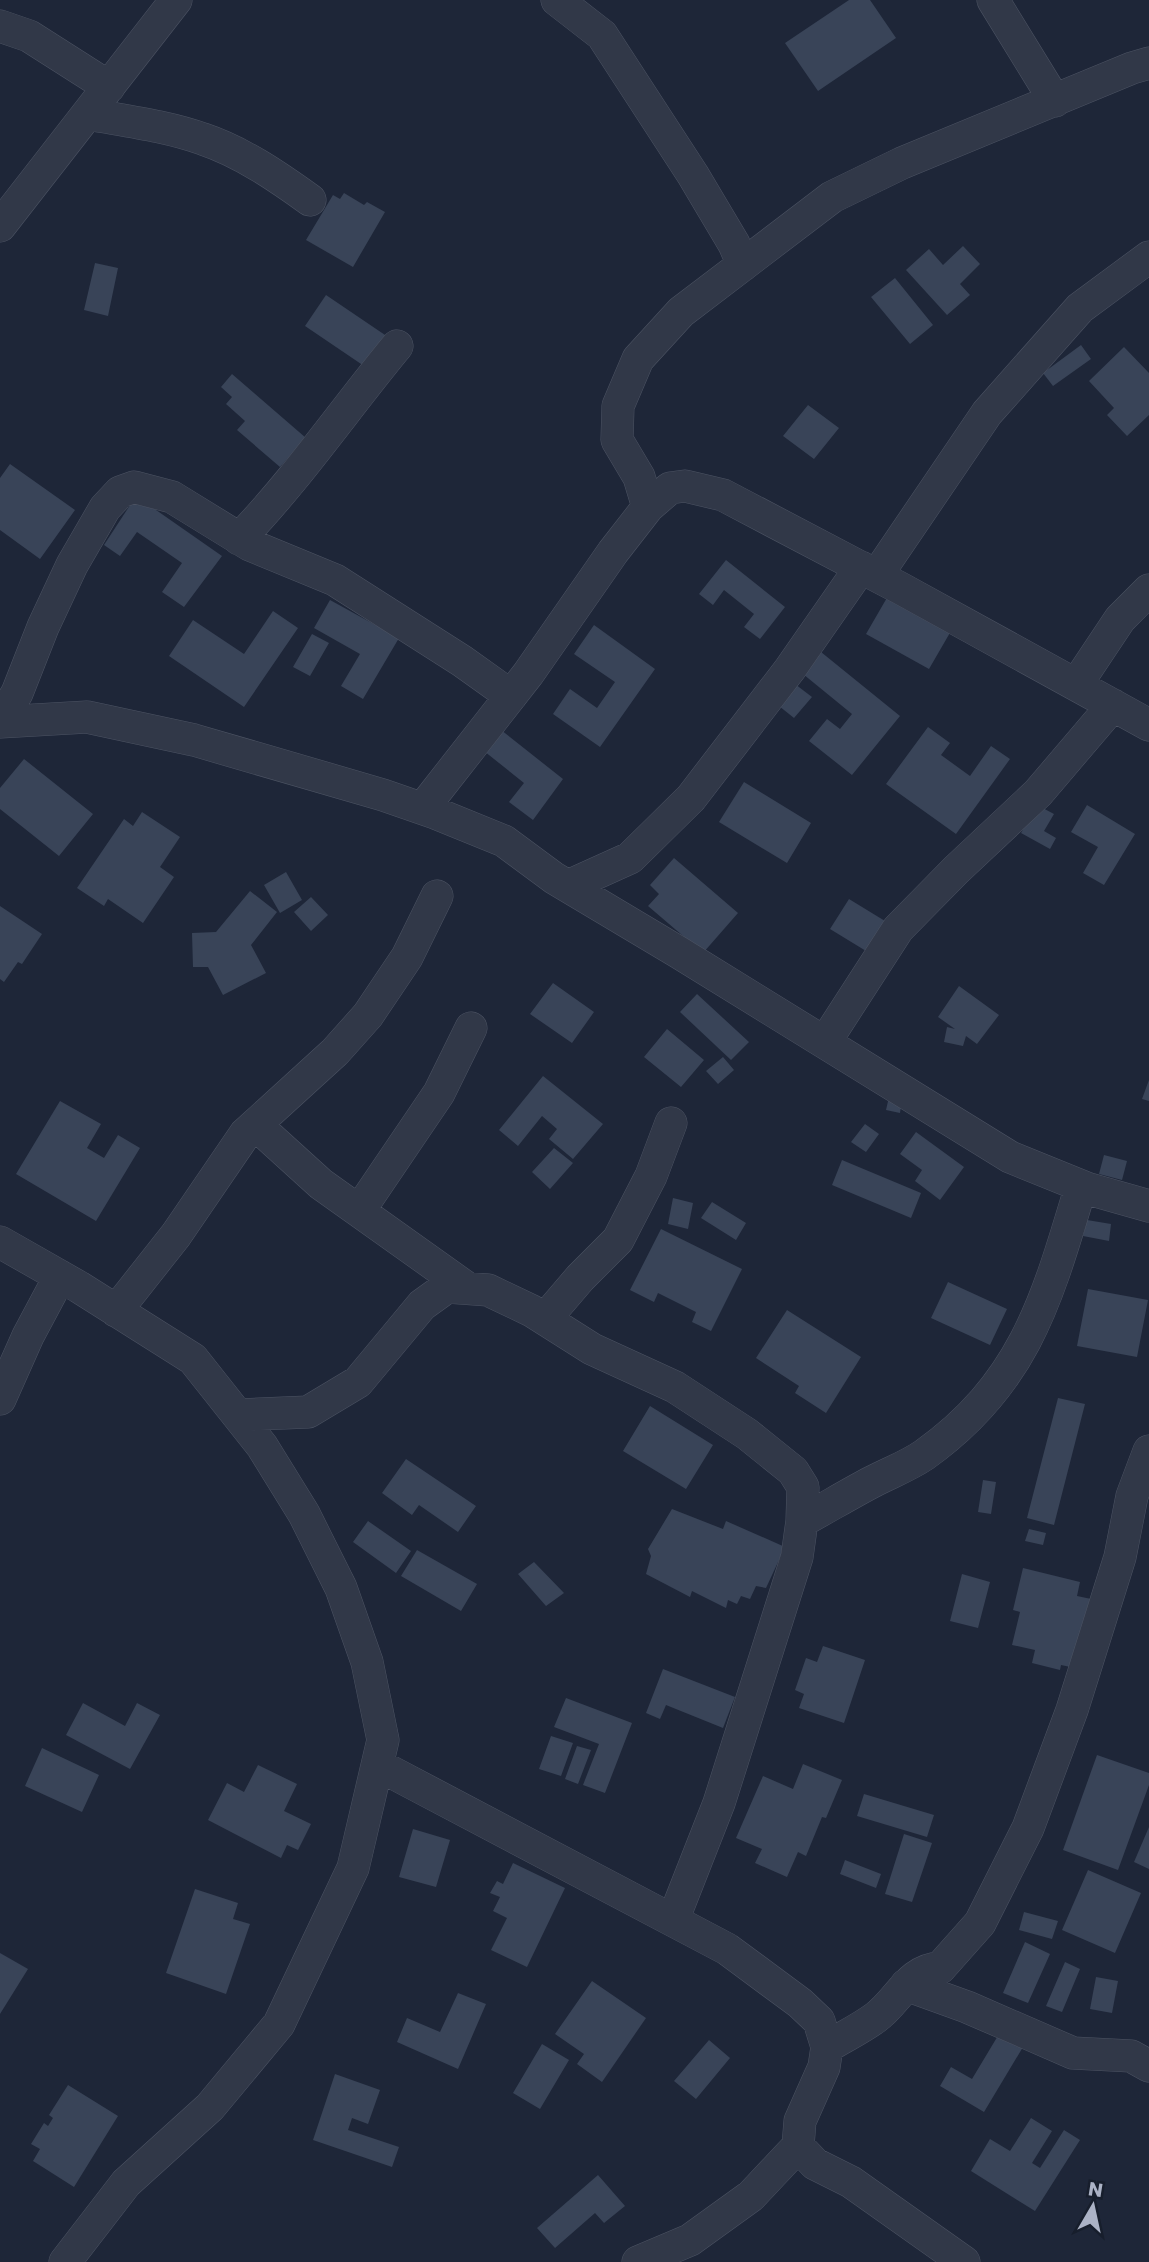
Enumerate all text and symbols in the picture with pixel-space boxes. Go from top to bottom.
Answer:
north arrow [1058,2171,1128,2241]
text: N [1086,2175,1105,2204]

